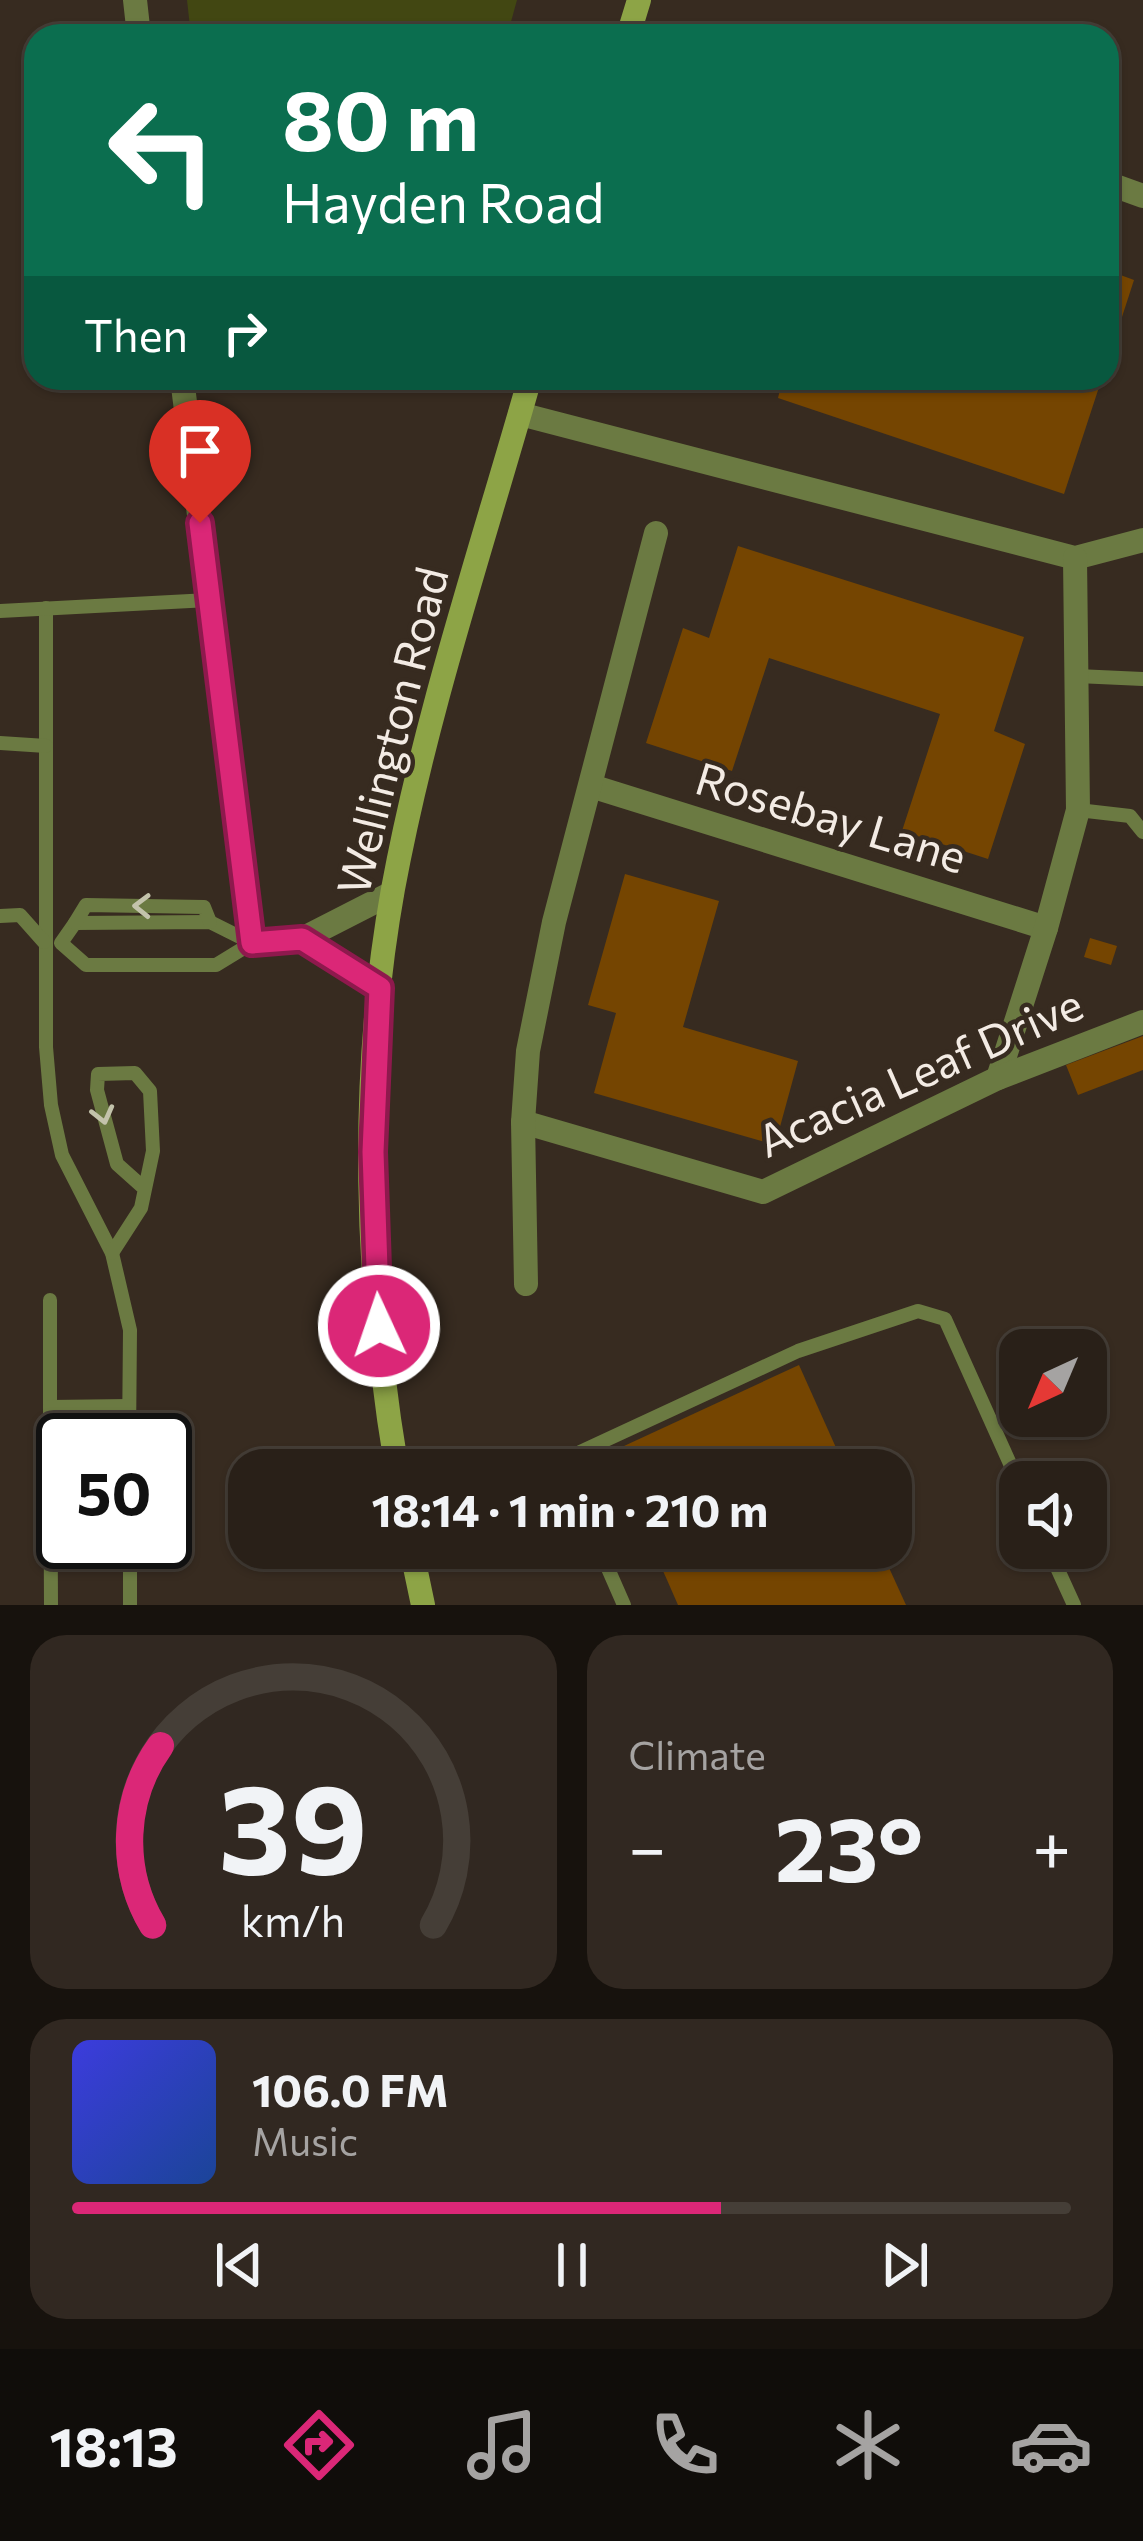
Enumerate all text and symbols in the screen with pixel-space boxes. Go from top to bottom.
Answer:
text: 80 m [282,66,479,168]
icon: left [84,72,240,228]
text: Hayden Road [282,168,604,234]
icon: right [212,300,278,366]
text: Then [84,306,188,361]
pin [149,400,251,523]
icon: arrive [167,418,233,484]
street label: Wellington Road [323,561,458,900]
street label: Rosebay Lane [690,748,974,883]
one-way arrow [132,893,151,919]
street label: Acacia Leaf Drive [748,974,1090,1167]
one-way arrow [89,1105,114,1125]
position arrow [316,1263,442,1389]
north arrow [999,1329,1107,1437]
map controls [999,1329,1107,1569]
speed limit sign: 50 [36,1413,192,1569]
button: sound [999,1461,1107,1569]
text: 18:14 · 1 min · 210 m [372,1481,768,1536]
text: Climate [629,1730,766,1778]
text: 39 [218,1747,368,1900]
text: 23° [775,1790,923,1901]
text: − [629,1805,666,1886]
text: + [1032,1805,1071,1886]
text: km/h [241,1893,345,1946]
text: 106.0 FM [252,2061,449,2116]
text: Music [252,2116,358,2164]
icon: previous [206,2232,272,2298]
icon: pause [539,2232,605,2298]
icon: next [872,2232,938,2298]
icon: directions [277,2403,361,2487]
icon: music [460,2403,544,2487]
icon: phone [643,2403,727,2487]
icon: climate [826,2403,910,2487]
icon: car [1009,2403,1093,2487]
text: 18:13 [50,2412,178,2478]

